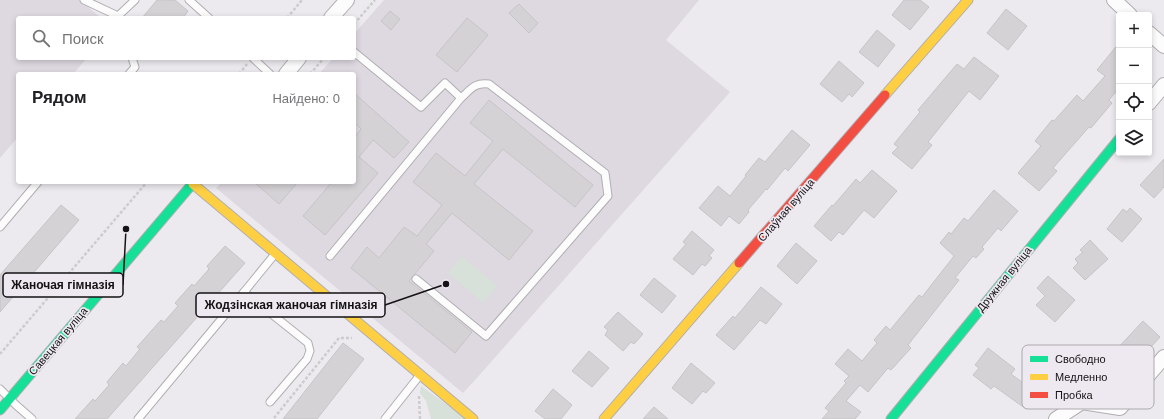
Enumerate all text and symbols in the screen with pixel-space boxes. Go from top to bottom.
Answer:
map controls [1116,12,1152,156]
button: + [1116,12,1152,48]
search box [16,16,356,60]
icon: search [30,27,52,49]
text: Поиск [62,30,104,47]
button: − [1116,48,1152,84]
button: locate [1116,84,1152,120]
text: Рядом [32,88,87,107]
text: Найдено: 0 [272,91,340,106]
button: layers [1116,120,1152,156]
street label: Слаўная вуліца [755,175,817,244]
street label: Дружная вуліца [974,244,1034,314]
callout: Жаночая гімназія [3,273,123,297]
text: Жаночая гімназія [10,278,115,292]
callout: Жодзінская жаночая гімназія [196,293,385,317]
text: Жодзінская жаночая гімназія [203,298,378,312]
street label: Савецкая вуліца [26,304,90,377]
legend [1022,345,1154,409]
text: Свободно [1055,353,1106,365]
text: Медленно [1055,371,1107,383]
text: Пробка [1055,389,1093,401]

